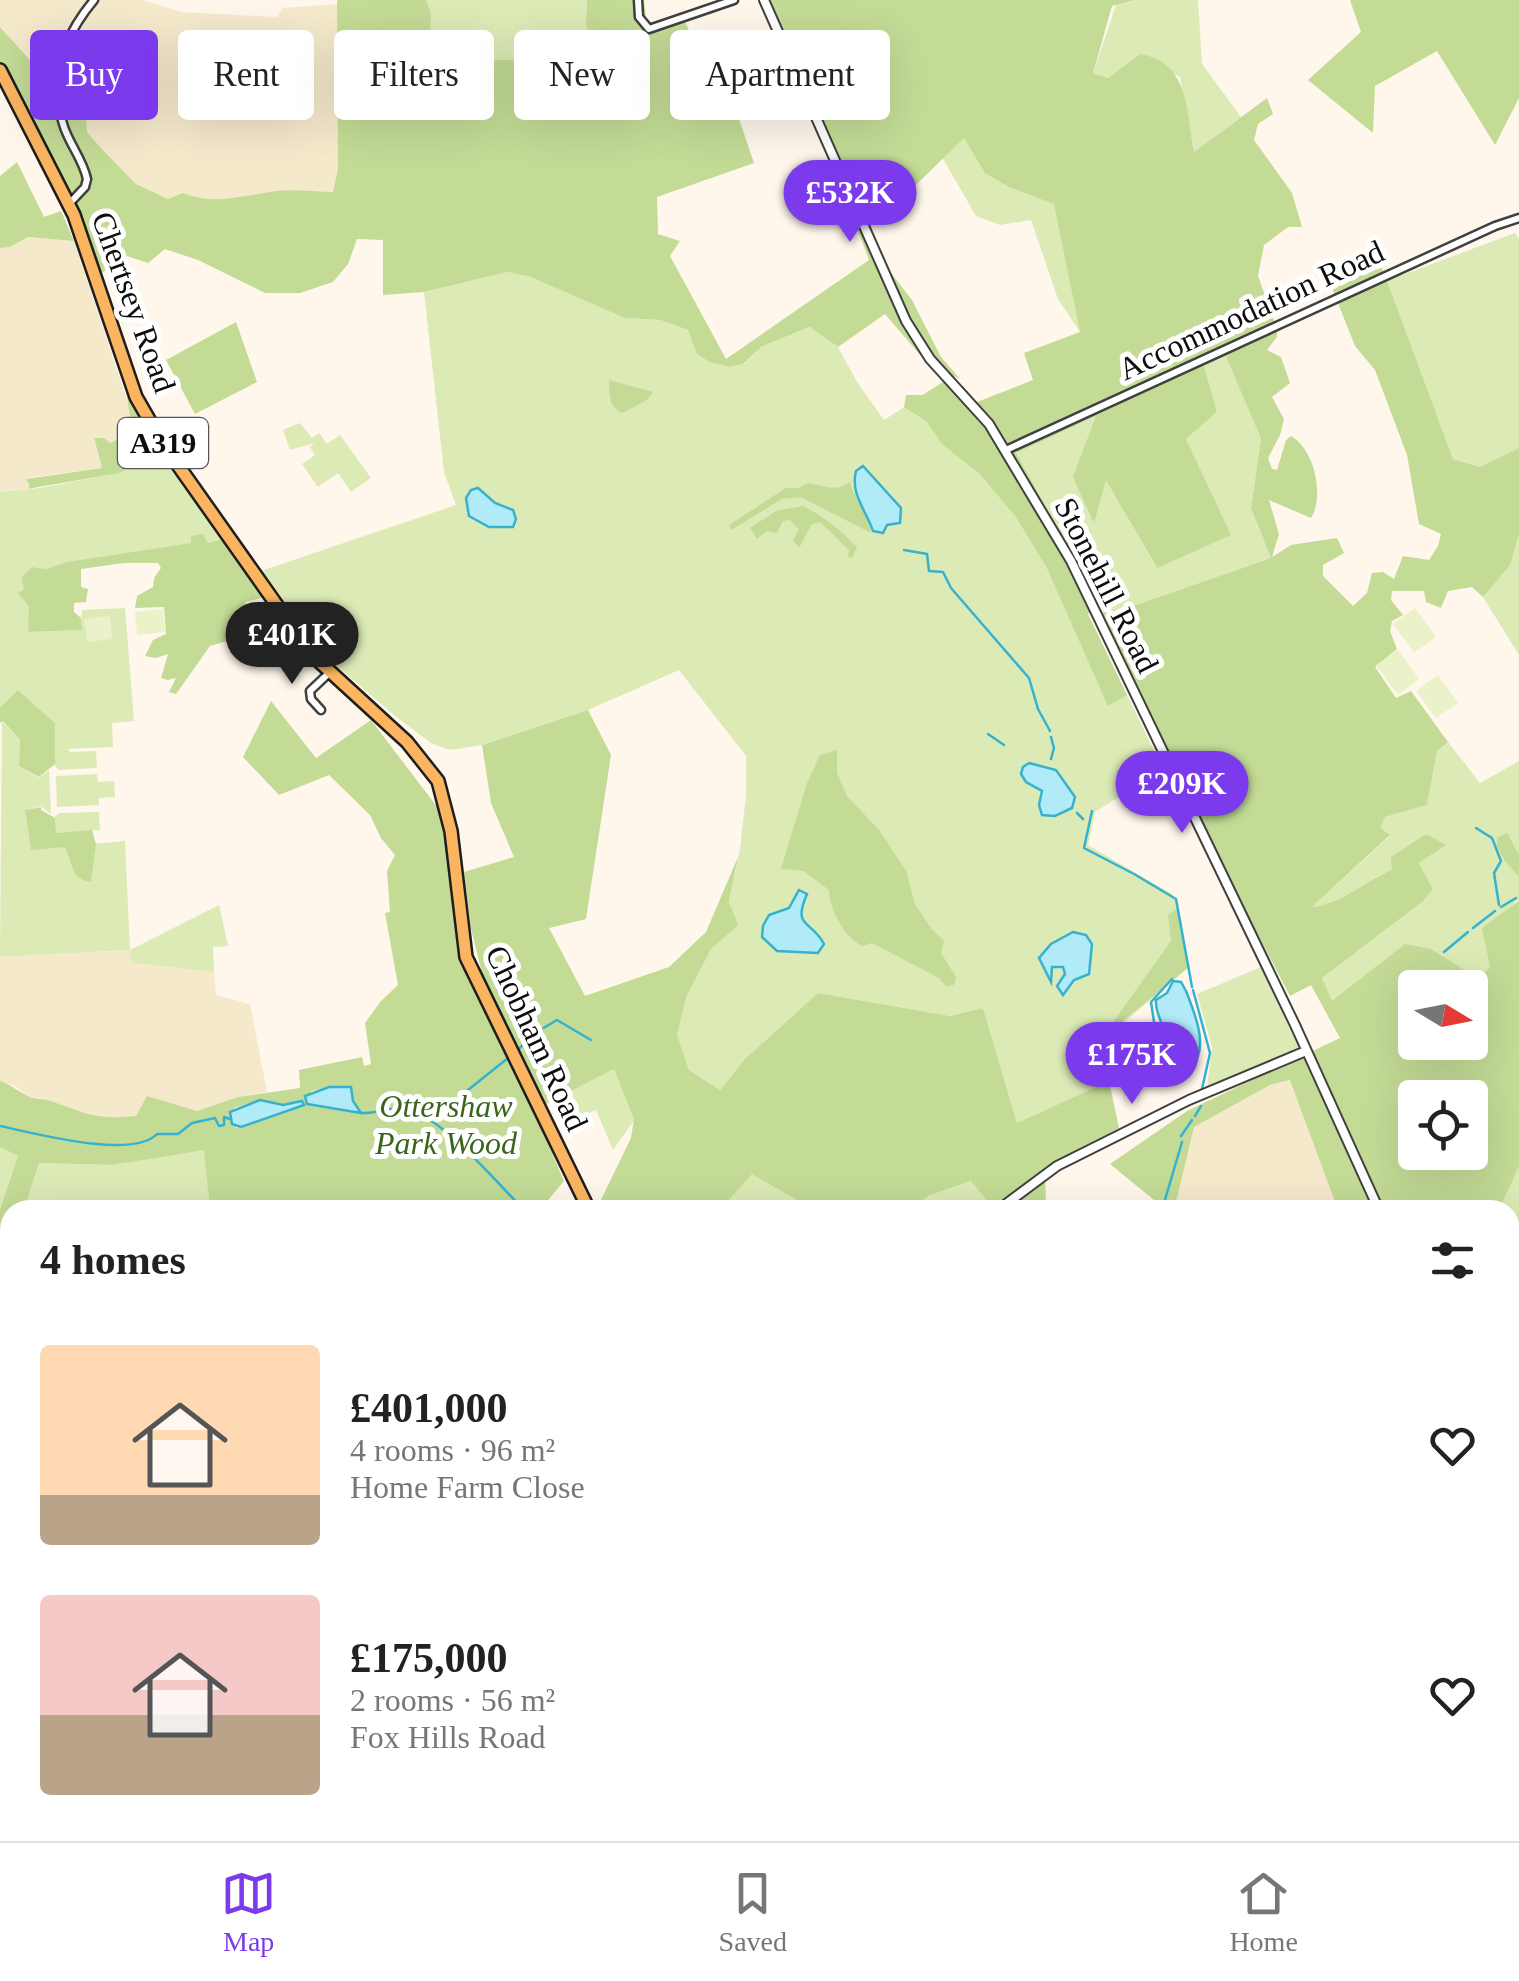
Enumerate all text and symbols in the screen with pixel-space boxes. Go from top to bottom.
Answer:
chip: Buy [30,30,158,120]
chip: Rent [178,30,314,120]
chip: Filters [334,30,494,120]
chip: New [514,30,650,120]
chip: Apartment [670,30,890,120]
pin: £532K [780,160,920,245]
text: £532K [806,174,894,210]
street label: Chertsey Road [85,207,183,397]
street label: Accommodation Road [1113,233,1389,387]
road number: A319 [118,418,208,468]
street label: Stonehill Road [1048,492,1166,678]
pin: £401K [222,602,362,687]
text: £401K [248,616,336,652]
pin: £209K [1112,751,1252,836]
text: £209K [1138,765,1226,801]
street label: Chobham Road [478,940,596,1136]
north arrow [1398,970,1488,1060]
map controls [1398,970,1488,1170]
pin: £175K [1062,1022,1202,1107]
text: £175K [1088,1036,1176,1072]
button: locate [1398,1080,1488,1170]
park label: Ottershaw Park Wood [374,1088,518,1161]
icon: filters [1425,1233,1480,1288]
text: 4 homes [40,1237,186,1283]
icon: home [120,1385,240,1505]
text: £401,000 [350,1385,508,1431]
icon: heart [1425,1418,1480,1473]
text: 4 rooms · 96 m² [350,1432,555,1468]
text: Home Farm Close [350,1469,585,1505]
icon: home [120,1635,240,1755]
text: £175,000 [350,1635,508,1681]
icon: heart [1425,1668,1480,1723]
text: 2 rooms · 56 m² [350,1682,555,1718]
text: Fox Hills Road [350,1719,546,1755]
tab: Map [221,1866,276,1958]
tab: Saved [719,1866,787,1958]
tab: Home [1229,1866,1298,1958]

